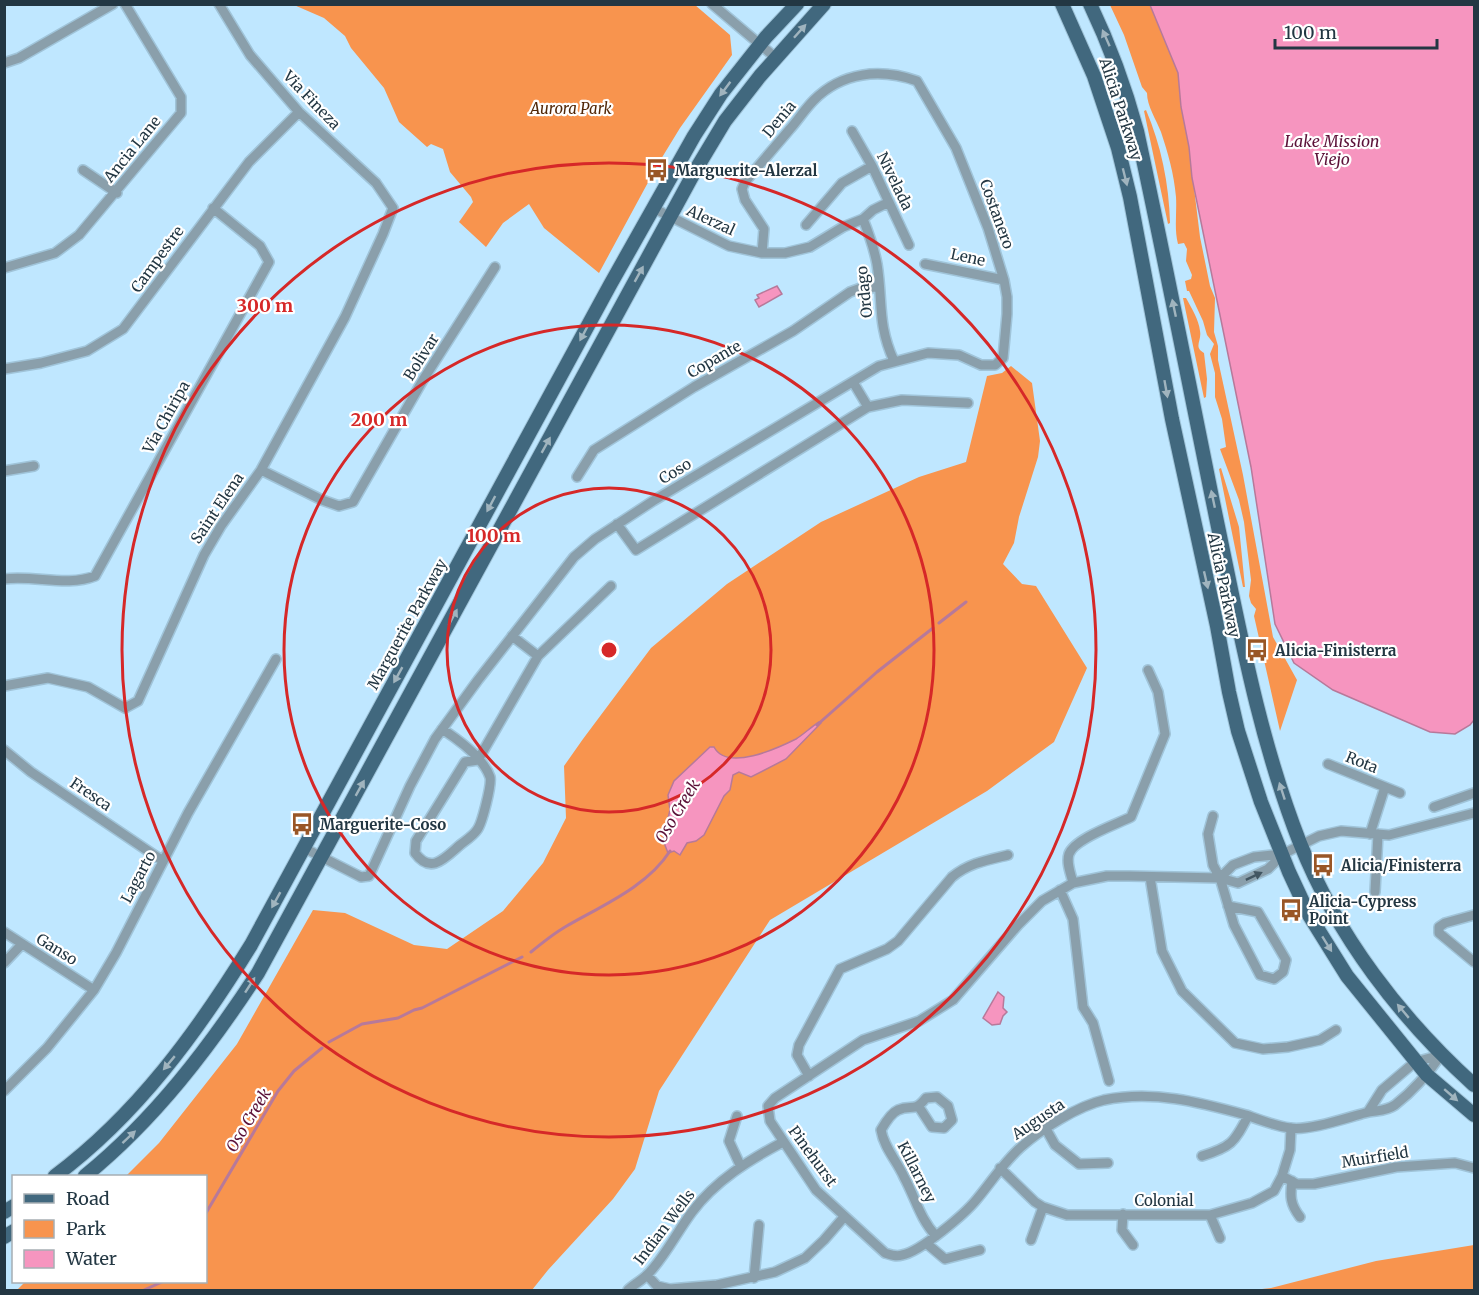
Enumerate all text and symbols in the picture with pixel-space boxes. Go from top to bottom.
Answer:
scale bar [1275,12,1437,50]
text: 100 m [1284,21,1337,44]
one-way arrow [793,24,806,39]
one-way arrow [1100,29,1110,47]
street label: Alicia Parkway [1095,54,1147,163]
street label: Via Fineza [279,66,345,133]
one-way arrow [720,81,732,96]
street label: Denia [758,97,800,141]
park label: Aurora Park [529,99,613,118]
street label: Ancia Lane [99,112,165,187]
water label: Lake Mission Viejo [1284,131,1380,169]
street label: Nivelada [873,149,917,213]
bus stop icon: Marguerite-Alerzal [644,157,670,183]
place label: Marguerite-Alerzal [675,161,817,180]
one-way arrow [1121,168,1131,186]
street label: Costanero [976,177,1018,252]
street label: Alerzal [683,200,739,240]
street label: Campestre [126,222,188,296]
street label: Lene [949,244,987,270]
one-way arrow [634,265,644,282]
street label: Ordago [852,265,876,319]
text: 300 m [237,294,293,317]
one-way arrow [1169,298,1178,317]
one-way arrow [579,325,589,342]
street label: Bolivar [399,330,443,384]
street label: Copante [684,336,744,382]
street label: Via Chiripa [138,378,194,457]
one-way arrow [1162,380,1171,399]
text: 200 m [351,408,407,431]
one-way arrow [541,436,551,453]
street label: Coso [655,454,695,488]
street label: Saint Elena [186,469,248,547]
one-way arrow [1208,489,1217,508]
one-way arrow [486,496,496,513]
text: 100 m [467,524,521,547]
street label: Alicia Parkway [1203,530,1244,639]
street label: Marguerite Parkway [363,555,451,693]
one-way arrow [1202,571,1212,589]
one-way arrow [448,608,458,625]
bus stop icon: Alicia-Finisterra [1244,637,1270,663]
centre of rings [599,640,619,660]
place label: Alicia-Finisterra [1274,641,1397,660]
one-way arrow [393,667,403,684]
street label: Rota [1343,747,1381,777]
street label: Fresca [67,773,115,815]
water label: Oso Creek [650,775,704,847]
one-way arrow [355,779,365,796]
one-way arrow [1277,782,1286,800]
bus stop icon: Marguerite-Coso [289,811,315,837]
place label: Marguerite-Coso [320,815,446,834]
street label: Lagarto [116,848,160,906]
bus stop icon: Alicia/Finisterra [1310,852,1336,878]
place label: Alicia/Finisterra [1340,856,1462,875]
one-way arrow [1246,871,1263,880]
one-way arrow [271,892,281,909]
place label: Alicia-Cypress Point [1308,892,1417,928]
bus stop icon: Alicia-Cypress Point [1278,897,1304,923]
street label: Ganso [33,929,81,969]
one-way arrow [1322,936,1333,952]
one-way arrow [244,977,255,993]
one-way arrow [1396,1003,1409,1019]
one-way arrow [163,1055,176,1071]
water label: Oso Creek [221,1084,275,1156]
one-way arrow [1443,1088,1458,1101]
street label: Augusta [1007,1095,1068,1144]
street label: Pinehurst [785,1122,842,1190]
one-way arrow [121,1130,136,1144]
street label: Killarney [893,1138,941,1206]
street label: Muirfield [1340,1142,1410,1172]
legend [12,1175,207,1283]
street label: Indian Wells [629,1186,699,1268]
text: Road [66,1187,110,1210]
street label: Colonial [1134,1191,1194,1210]
text: Park [66,1217,107,1240]
text: Water [65,1247,117,1270]

